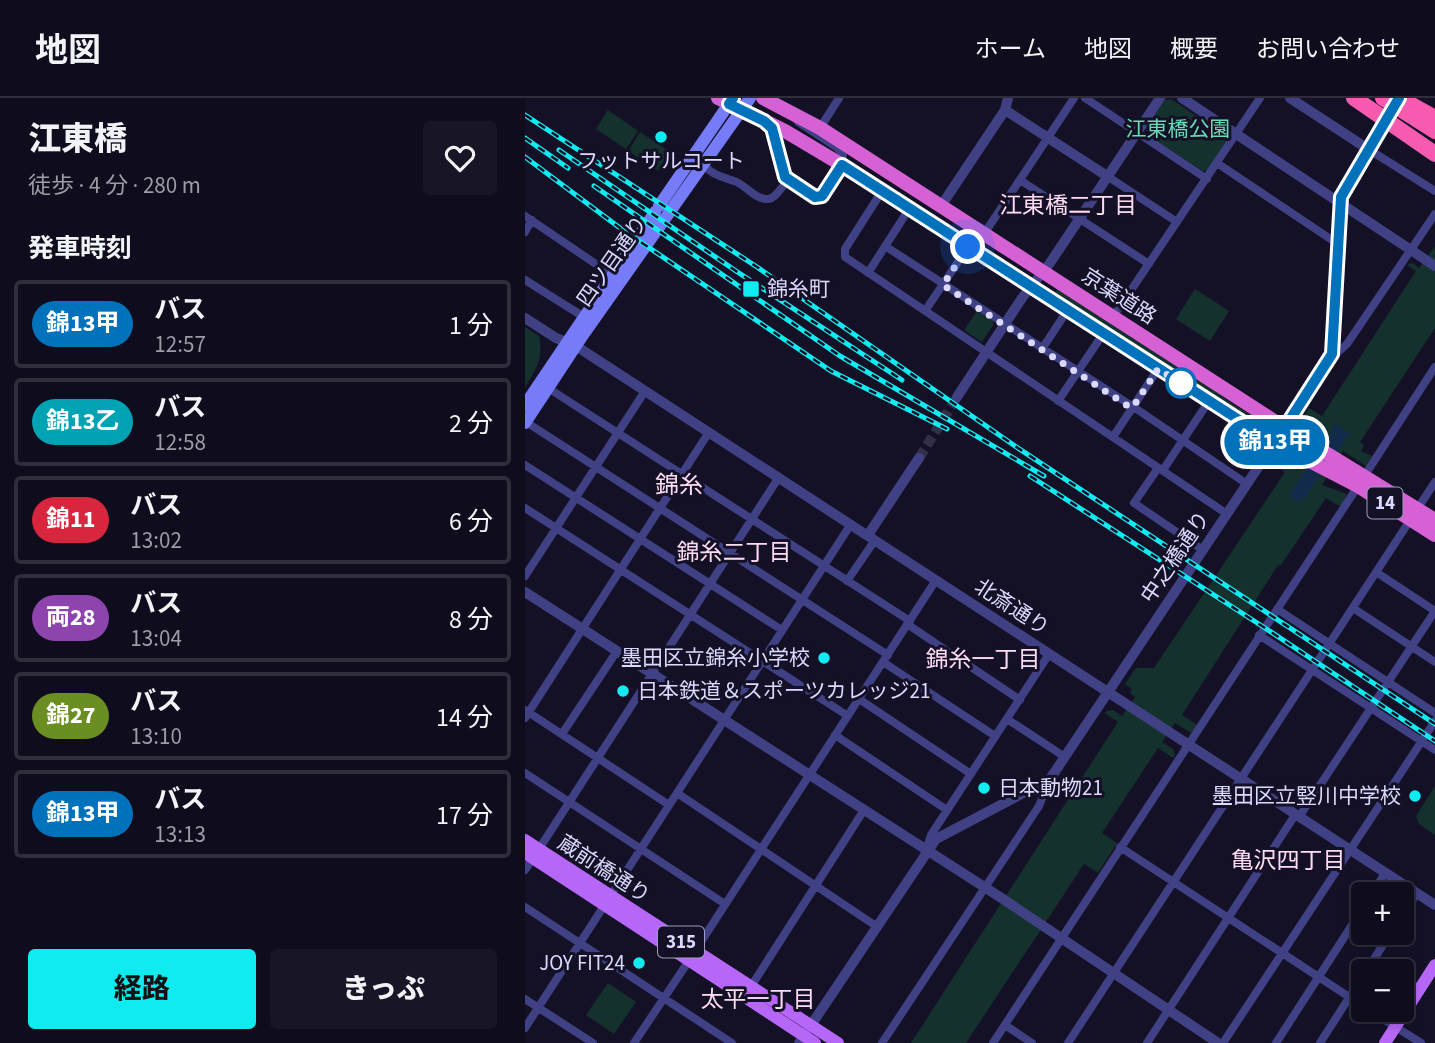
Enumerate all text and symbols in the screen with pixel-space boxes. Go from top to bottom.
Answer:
text: 地図 [35,27,101,74]
text: ホーム [975,32,1046,67]
text: 地図 [1084,32,1132,67]
text: 概要 [1170,32,1218,67]
text: お問い合わせ [1256,32,1400,67]
park label: 江東橋公園 [1126,114,1231,144]
text: 江東橋 [28,116,127,163]
button: heart [423,121,497,195]
marker: フットサルコート [653,129,669,145]
place label: フットサルコート [577,146,745,176]
text: 徒歩 · 4 分 · 280 m [28,169,201,202]
district label: 江東橋二丁目 [999,189,1137,222]
street label: 四ツ目通り [570,209,654,313]
your location [950,229,985,264]
text: 発車時刻 [28,230,132,267]
street label: 京葉道路 [1076,261,1162,331]
place label: 錦糸町 [767,274,830,304]
marker: 錦糸町 [741,279,761,299]
text: バス [154,291,206,328]
text: 錦13甲 [46,306,119,341]
text: 1 分 [449,307,493,344]
text: 12:57 [154,328,206,361]
unlabelled marker [1166,368,1196,398]
text: バス [154,389,206,426]
text: 錦13乙 [46,404,119,439]
text: 2 分 [449,405,493,442]
line badge: 錦13甲 [1226,419,1324,465]
text: 錦13甲 [1238,424,1312,459]
text: 12:58 [154,426,206,459]
district label: 錦糸 [655,468,703,503]
text: バス [130,487,182,524]
road number: 14 [1367,488,1403,518]
text: 錦11 [46,502,95,537]
text: 6 分 [449,503,493,540]
street label: 中之橋通り [1133,505,1217,609]
text: 13:02 [130,524,182,557]
district label: 錦糸二丁目 [677,536,792,569]
street label: 北斎通り [969,572,1055,642]
text: バス [130,585,182,622]
text: 両28 [46,600,95,635]
text: 8 分 [449,601,493,638]
text: 13:04 [130,622,182,655]
place label: 墨田区立錦糸小学校 [621,643,810,673]
district label: 錦糸一丁目 [926,643,1041,676]
marker: 墨田区立錦糸小学校 [816,650,832,666]
place label: 日本鉄道＆スポーツカレッジ21 [637,676,930,706]
text: バス [130,683,182,720]
marker: 日本鉄道＆スポーツカレッジ21 [615,683,631,699]
text: 錦27 [46,698,95,733]
text: 14 分 [436,699,493,736]
text: 13:10 [130,720,182,753]
place label: 日本動物21 [998,773,1103,803]
marker: 日本動物21 [976,780,992,796]
text: バス [154,781,206,818]
place label: 墨田区立竪川中学校 [1212,781,1401,811]
marker: 墨田区立竪川中学校 [1407,788,1423,804]
text: 錦13甲 [46,796,119,831]
text: 17 分 [436,797,493,834]
text: 13:13 [154,818,206,851]
street label: 蔵前橋通り [552,828,656,910]
district label: 亀沢四丁目 [1231,844,1346,877]
map controls [1351,882,1414,1022]
button: + [1351,882,1414,945]
road number: 315 [658,926,704,958]
place label: JOY FIT24 [539,948,625,978]
button: 経路 [28,949,256,1029]
button: きっぷ [270,949,497,1029]
marker: JOY FIT24 [631,955,647,971]
button: − [1351,959,1414,1022]
district label: 太平一丁目 [701,983,816,1016]

